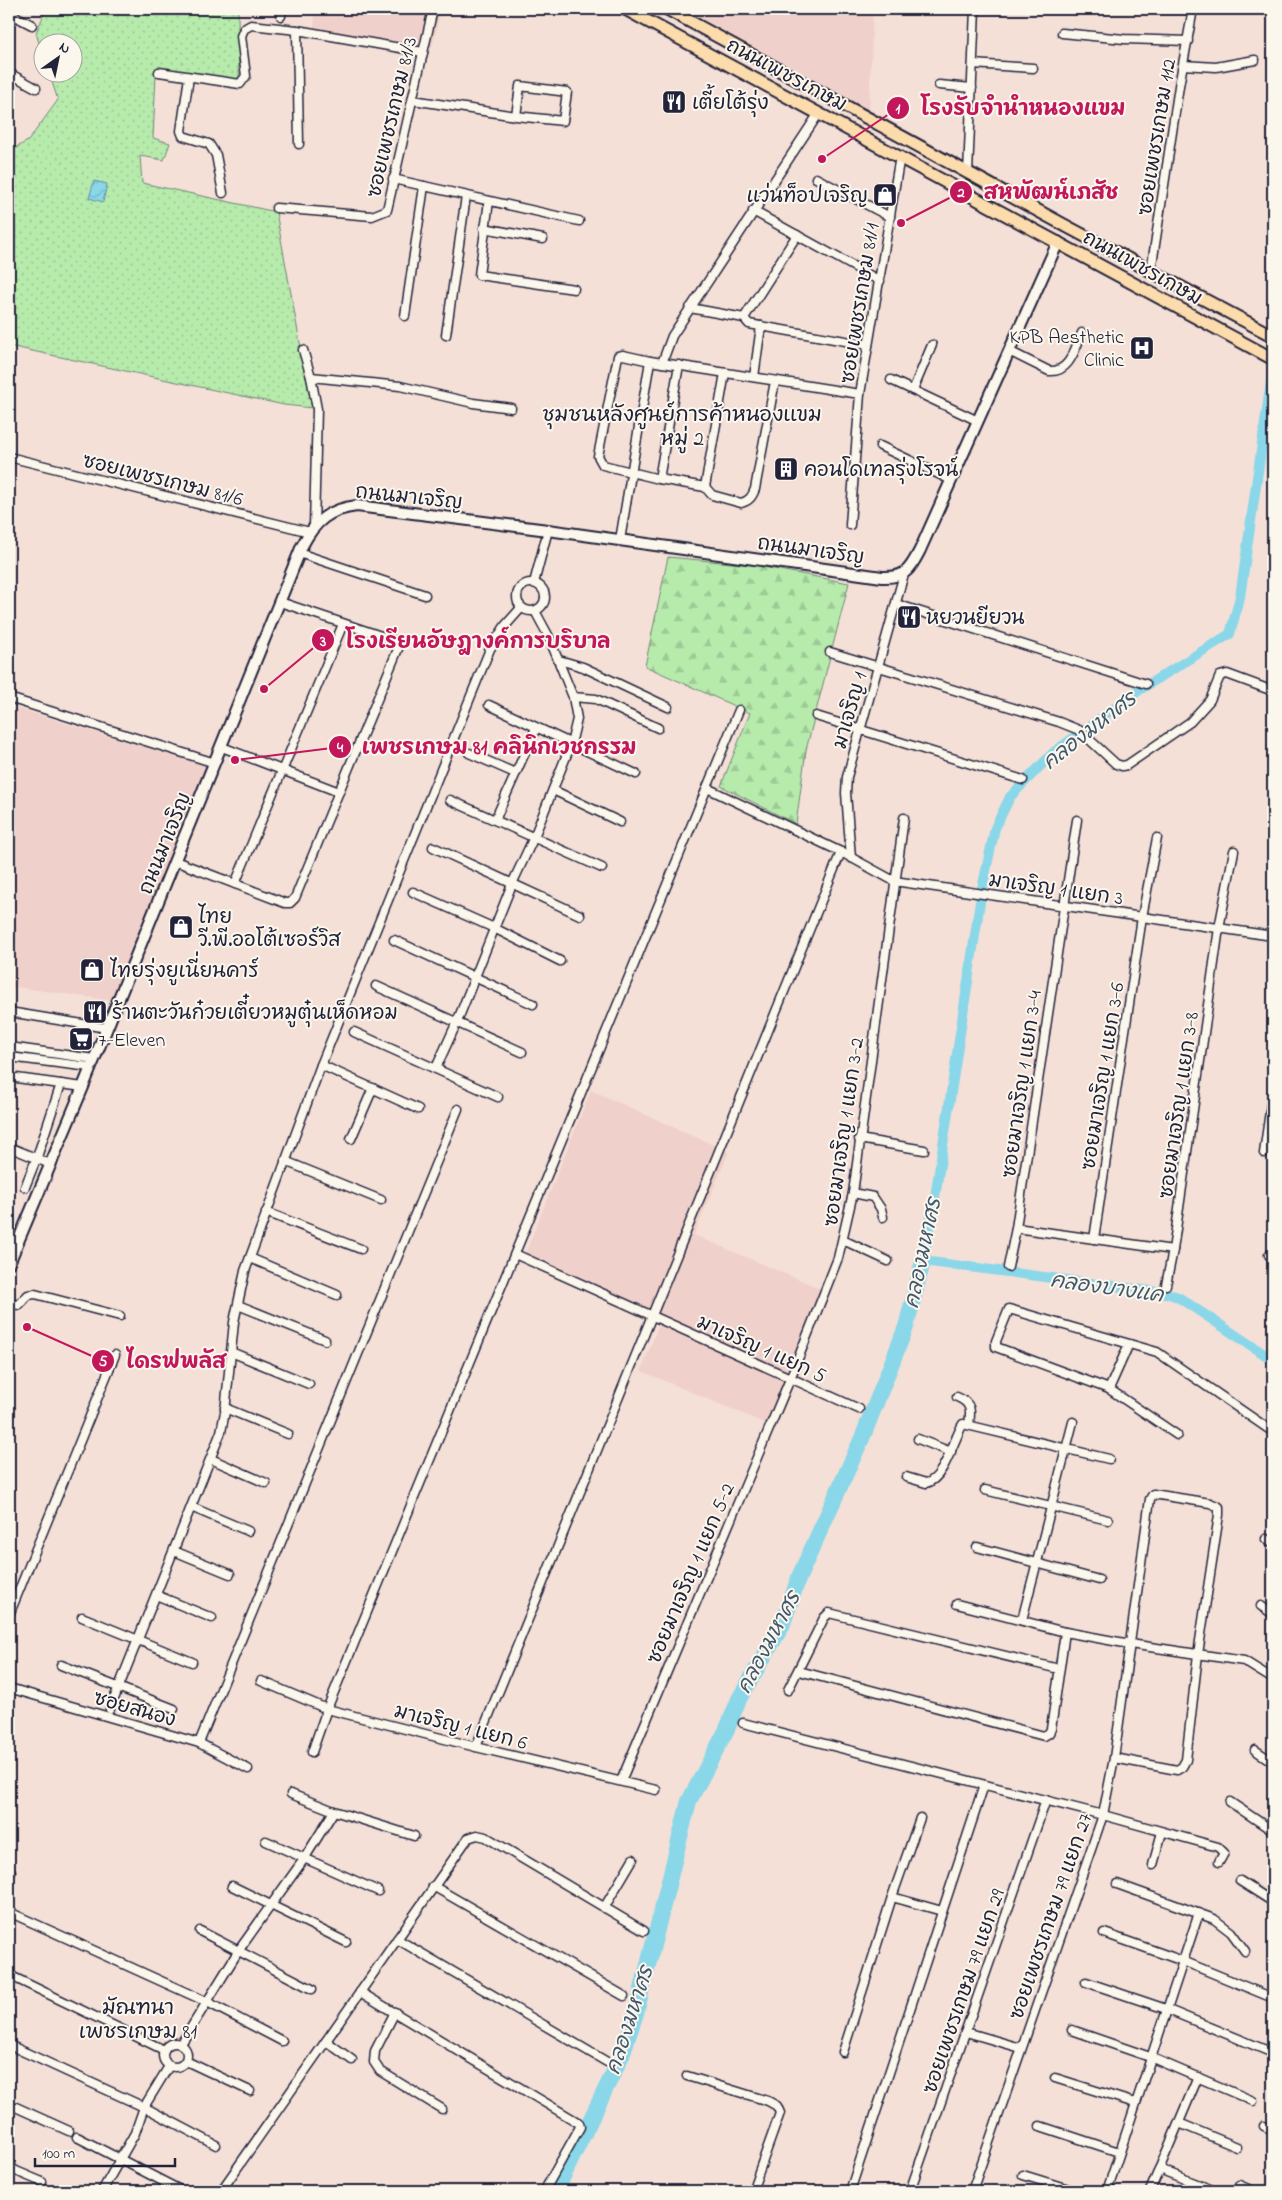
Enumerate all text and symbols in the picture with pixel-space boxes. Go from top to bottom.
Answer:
north arrow [32,32,82,82]
street label: ถนนเพชรเกษม [720,32,851,120]
street label: ซอยเพชรเกษม 81/3 [361,34,426,201]
text: N [55,37,74,60]
street label: ซอยเพชรเกษม 112 [1132,57,1185,218]
place label: เตี้ยโต้รุ่ง [692,83,769,119]
restaurant icon: เตี้ยโต้รุ่ง [661,89,687,115]
callout: โรงรับจำนำหนองแขม [885,90,1135,126]
text: โรงรับจำนำหนองแขม [920,93,1125,125]
text: 1 [896,98,901,120]
callout: สหพัฒน์เภสัช [949,174,1128,210]
text: สหพัฒน์เภสัช [984,177,1118,209]
place label: แว่นท็อปเจริญ [746,182,868,212]
shop icon: แว่นท็อปเจริญ [872,182,898,208]
text: 2 [956,182,965,204]
street label: ซอยเพชรเกษม 81/1 [834,221,888,386]
street label: ถนนเพชรเกษม [1077,224,1207,314]
place label: KPB Aesthetic Clinic [1010,324,1124,376]
hospital icon: KPB Aesthetic Clinic [1129,335,1155,361]
district label: ชุมชนหลังศูนย์การค้าหนองแขม หมู่ 2 [542,401,822,455]
street label: ซอยเพชรเกษม 81/6 [79,447,246,515]
building icon: คอนโดเทลรุ่งโรจน์ [773,456,799,482]
place label: คอนโดเทลรุ่งโรจน์ [804,456,958,486]
street label: ถนนมาเจริญ [354,478,464,519]
street label: ถนนมาเจริญ [755,530,866,573]
restaurant icon: หยวนยียวน [896,604,922,630]
place label: หยวนยียวน [926,605,1025,634]
callout: โรงเรียนอัษฎางค์การบริบาล [310,622,620,658]
text: โรงเรียนอัษฎางค์การบริบาล [345,626,610,658]
text: 3 [319,631,326,653]
street label: มาเจริญ 1 [827,669,876,752]
water label: คลองมหาศร [1037,684,1145,778]
callout: เพชรเกษม 81 คลินิกเวชกรรม [327,729,647,765]
text: เพชรเกษม 81 คลินิกเวชกรรม [362,734,636,764]
text: 4 [336,737,344,759]
street label: ถนนมาเจริญ [133,789,200,899]
street label: มาเจริญ 1 แยก 3 [986,867,1125,914]
place label: ไทย วี.พี.ออโต้เซอร์วิส [197,903,341,956]
shop icon: ไทย วี.พี.ออโต้เซอร์วิส [168,914,194,940]
place label: ไทยรุ่งยูเนี่ยนคาร์ [109,951,259,987]
shop icon: ไทยรุ่งยูเนี่ยนคาร์ [79,957,105,983]
street label: ซอยมาเจริญ 1 แยก 3-6 [1075,980,1134,1172]
street label: ซอยมาเจริญ 1 แยก 3-4 [996,989,1051,1180]
place label: ร้านตะวันก๋วยเตี๋ยวหมูตุ๋นเห็ดหอม [112,993,398,1029]
restaurant icon: ร้านตะวันก๋วยเตี๋ยวหมูตุ๋นเห็ดหอม [82,999,108,1025]
street label: ซอยมาเจริญ 1 แยก 3-8 [1153,1010,1208,1201]
supermarket icon: 7-Eleven [68,1026,94,1052]
place label: 7-Eleven [98,1027,165,1056]
street label: ซอยมาเจริญ 1 แยก 3-2 [818,1036,873,1229]
water label: คลองมหาศร [898,1194,951,1311]
water label: คลองบางแค [1048,1266,1167,1312]
street label: มาเจริญ 1 แยก 5 [692,1309,830,1392]
callout: ไดรฟพลัส [91,1343,236,1379]
text: ไดรฟพลัส [125,1346,227,1378]
text: 5 [99,1351,108,1373]
street label: ซอยมาเจริญ 1 แยก 5-2 [641,1479,744,1669]
water label: คลองมหาศร [730,1585,810,1699]
street label: ซอยสนอง [90,1685,179,1736]
street label: มาเจริญ 1 แยก 6 [391,1698,530,1759]
street label: ซอยเพชรเกษม 79 แยก 27 [1003,1810,1101,2024]
street label: ซอยเพชรเกษม 79 แยก 29 [917,1886,1014,2098]
water label: คลองมหาศร [599,1961,663,2078]
district label: มัณฑนา เพชรเกษม 81 [79,1994,198,2048]
scale bar [35,2135,175,2167]
text: 100 m [42,2143,75,2165]

